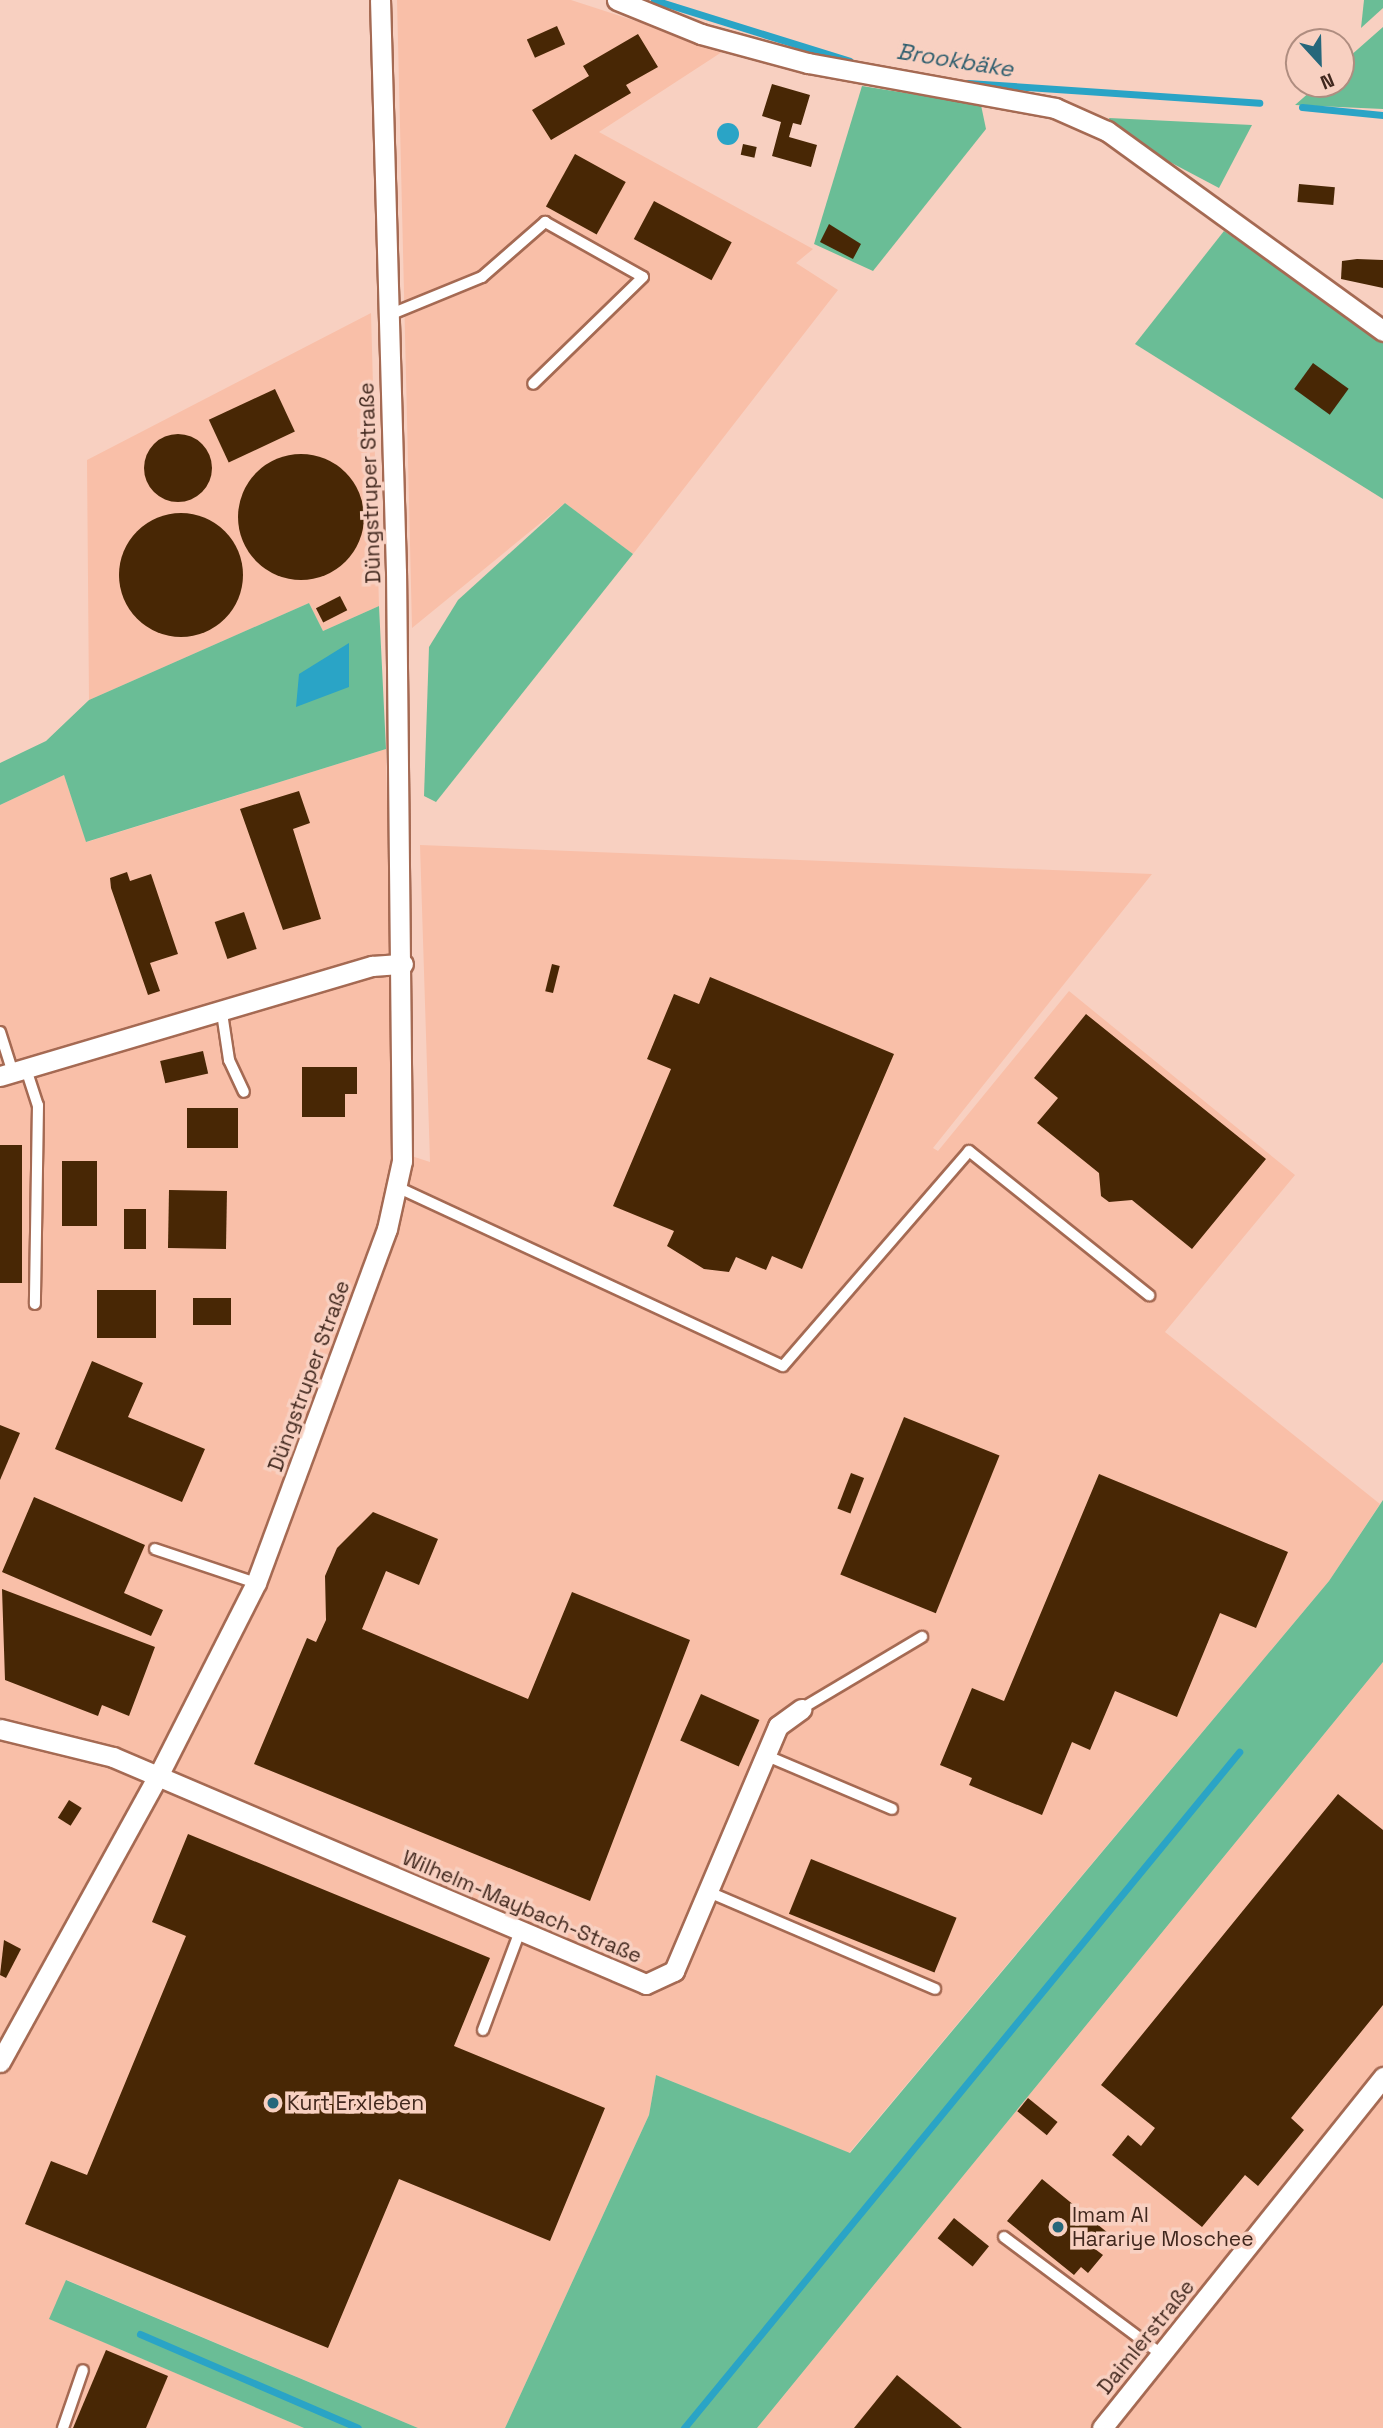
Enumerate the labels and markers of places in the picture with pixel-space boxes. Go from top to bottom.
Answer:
place label: Kurt Erxleben [287,2090,424,2116]
marker: Kurt Erxleben [265,2095,281,2111]
place label: Imam Al Harariye Moschee [1072,2202,1254,2252]
marker: Imam Al Harariye Moschee [1050,2219,1066,2235]

